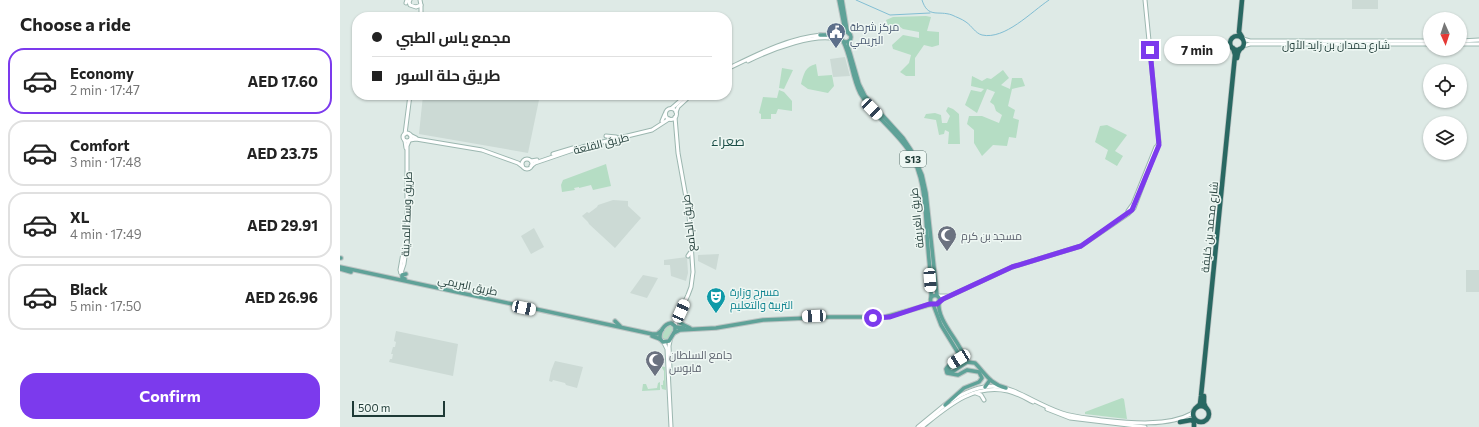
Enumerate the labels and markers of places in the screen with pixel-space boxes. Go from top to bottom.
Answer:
place label: مركز شرطة البريمي [850,20,899,49]
public building icon: مركز شرطة البريمي [825,21,847,49]
mosque icon: مسجد بن كرم [936,224,958,252]
place label: مسجد بن كرم [961,229,1022,244]
place label: مسرح وزارة التربية والتعليم [730,285,793,313]
theatre icon: مسرح وزارة التربية والتعليم [705,286,727,314]
place label: جامع السلطان قابوس [669,348,732,375]
mosque icon: جامع السلطان قابوس [644,349,666,377]

